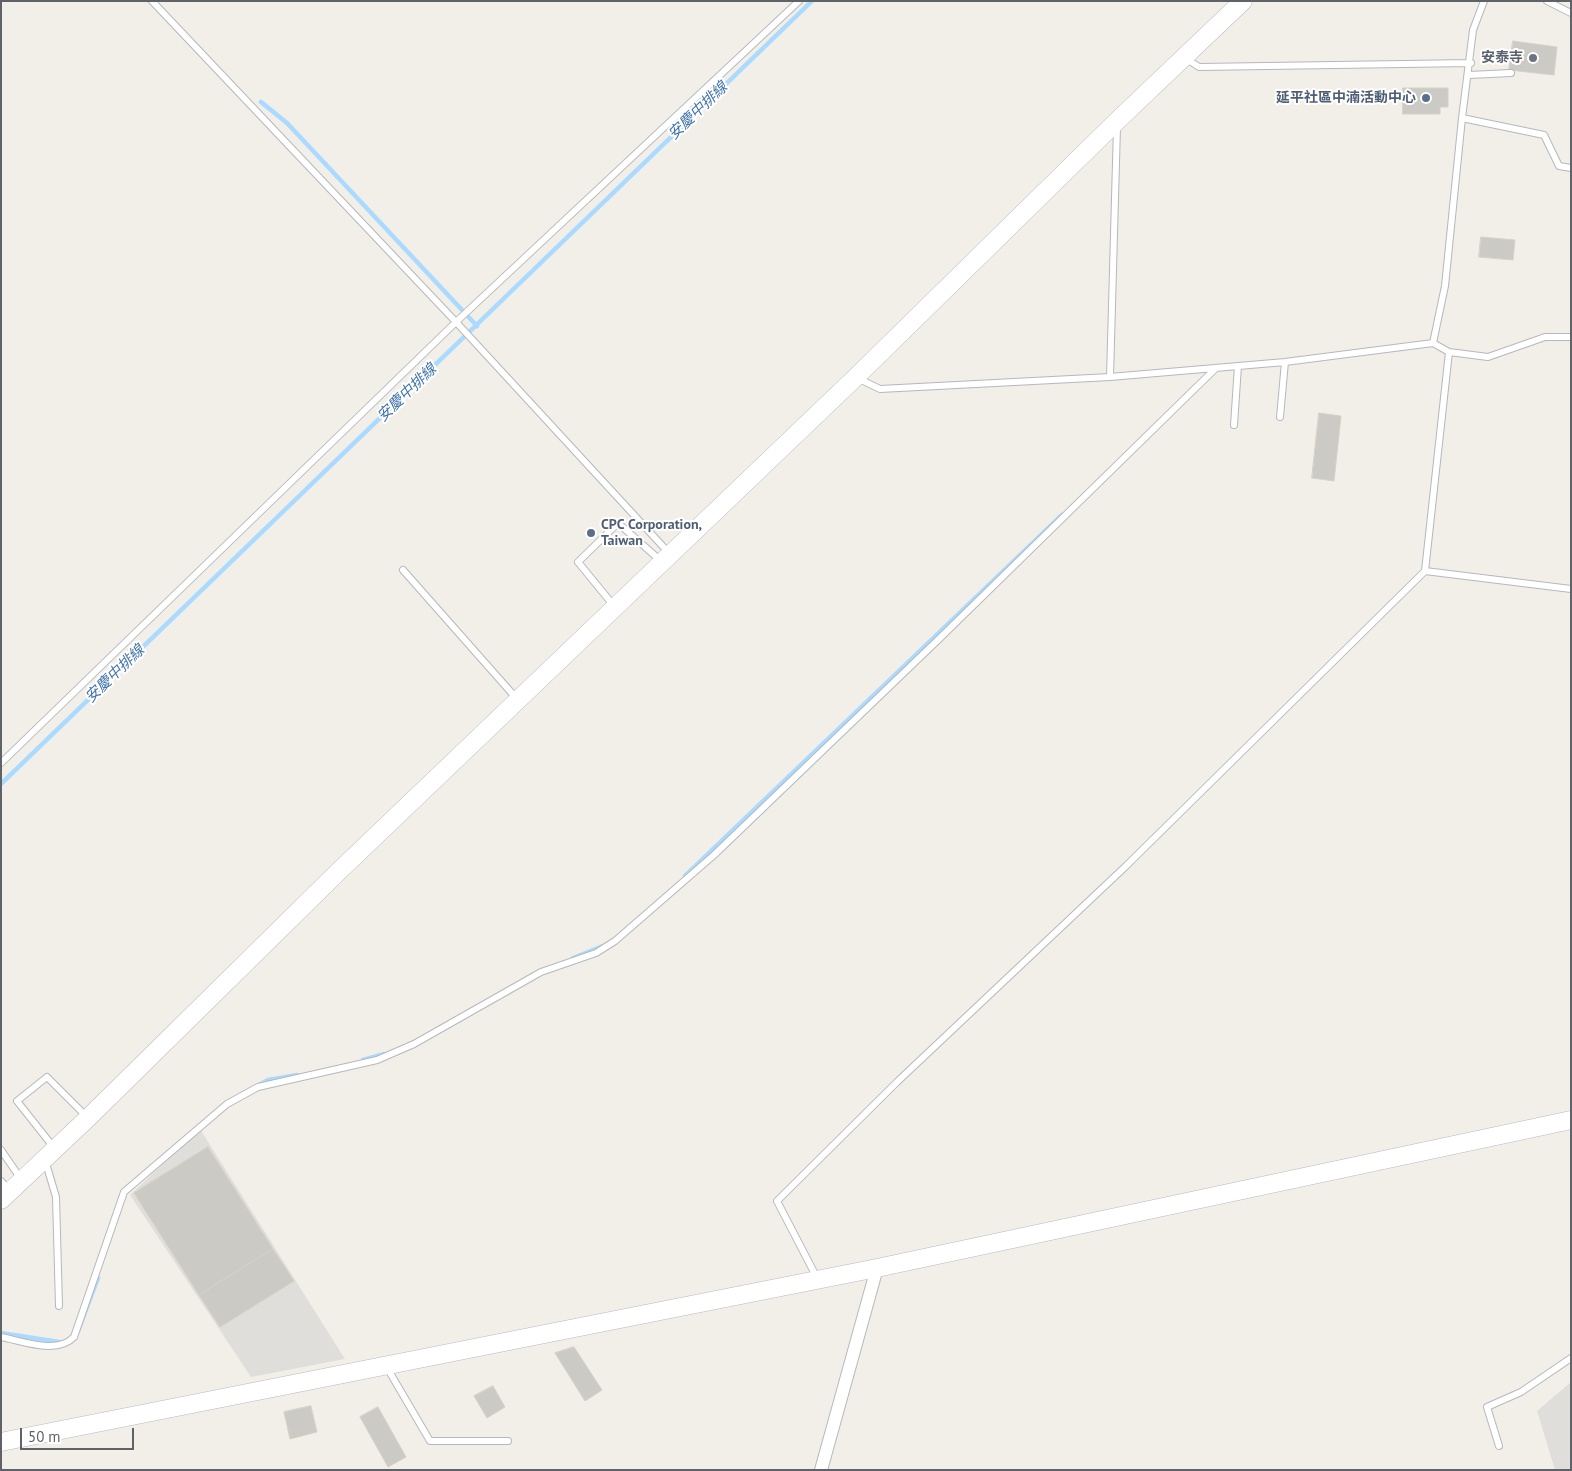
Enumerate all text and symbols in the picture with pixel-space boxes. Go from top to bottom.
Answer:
place label: 安泰寺 [1481,50,1523,66]
marker: 安泰寺 [1527,52,1539,64]
water label: 安慶中排線 [665,78,731,144]
place label: 延平社區中湳活動中心 [1276,90,1416,106]
marker: 延平社區中湳活動中心 [1420,92,1432,104]
water label: 安慶中排線 [374,360,440,426]
place label: CPC Corporation, Taiwan [601,517,702,550]
marker: CPC Corporation, Taiwan [585,527,597,539]
water label: 安慶中排線 [82,641,148,707]
scale bar [22,1418,136,1450]
text: 50 m [28,1427,61,1446]

